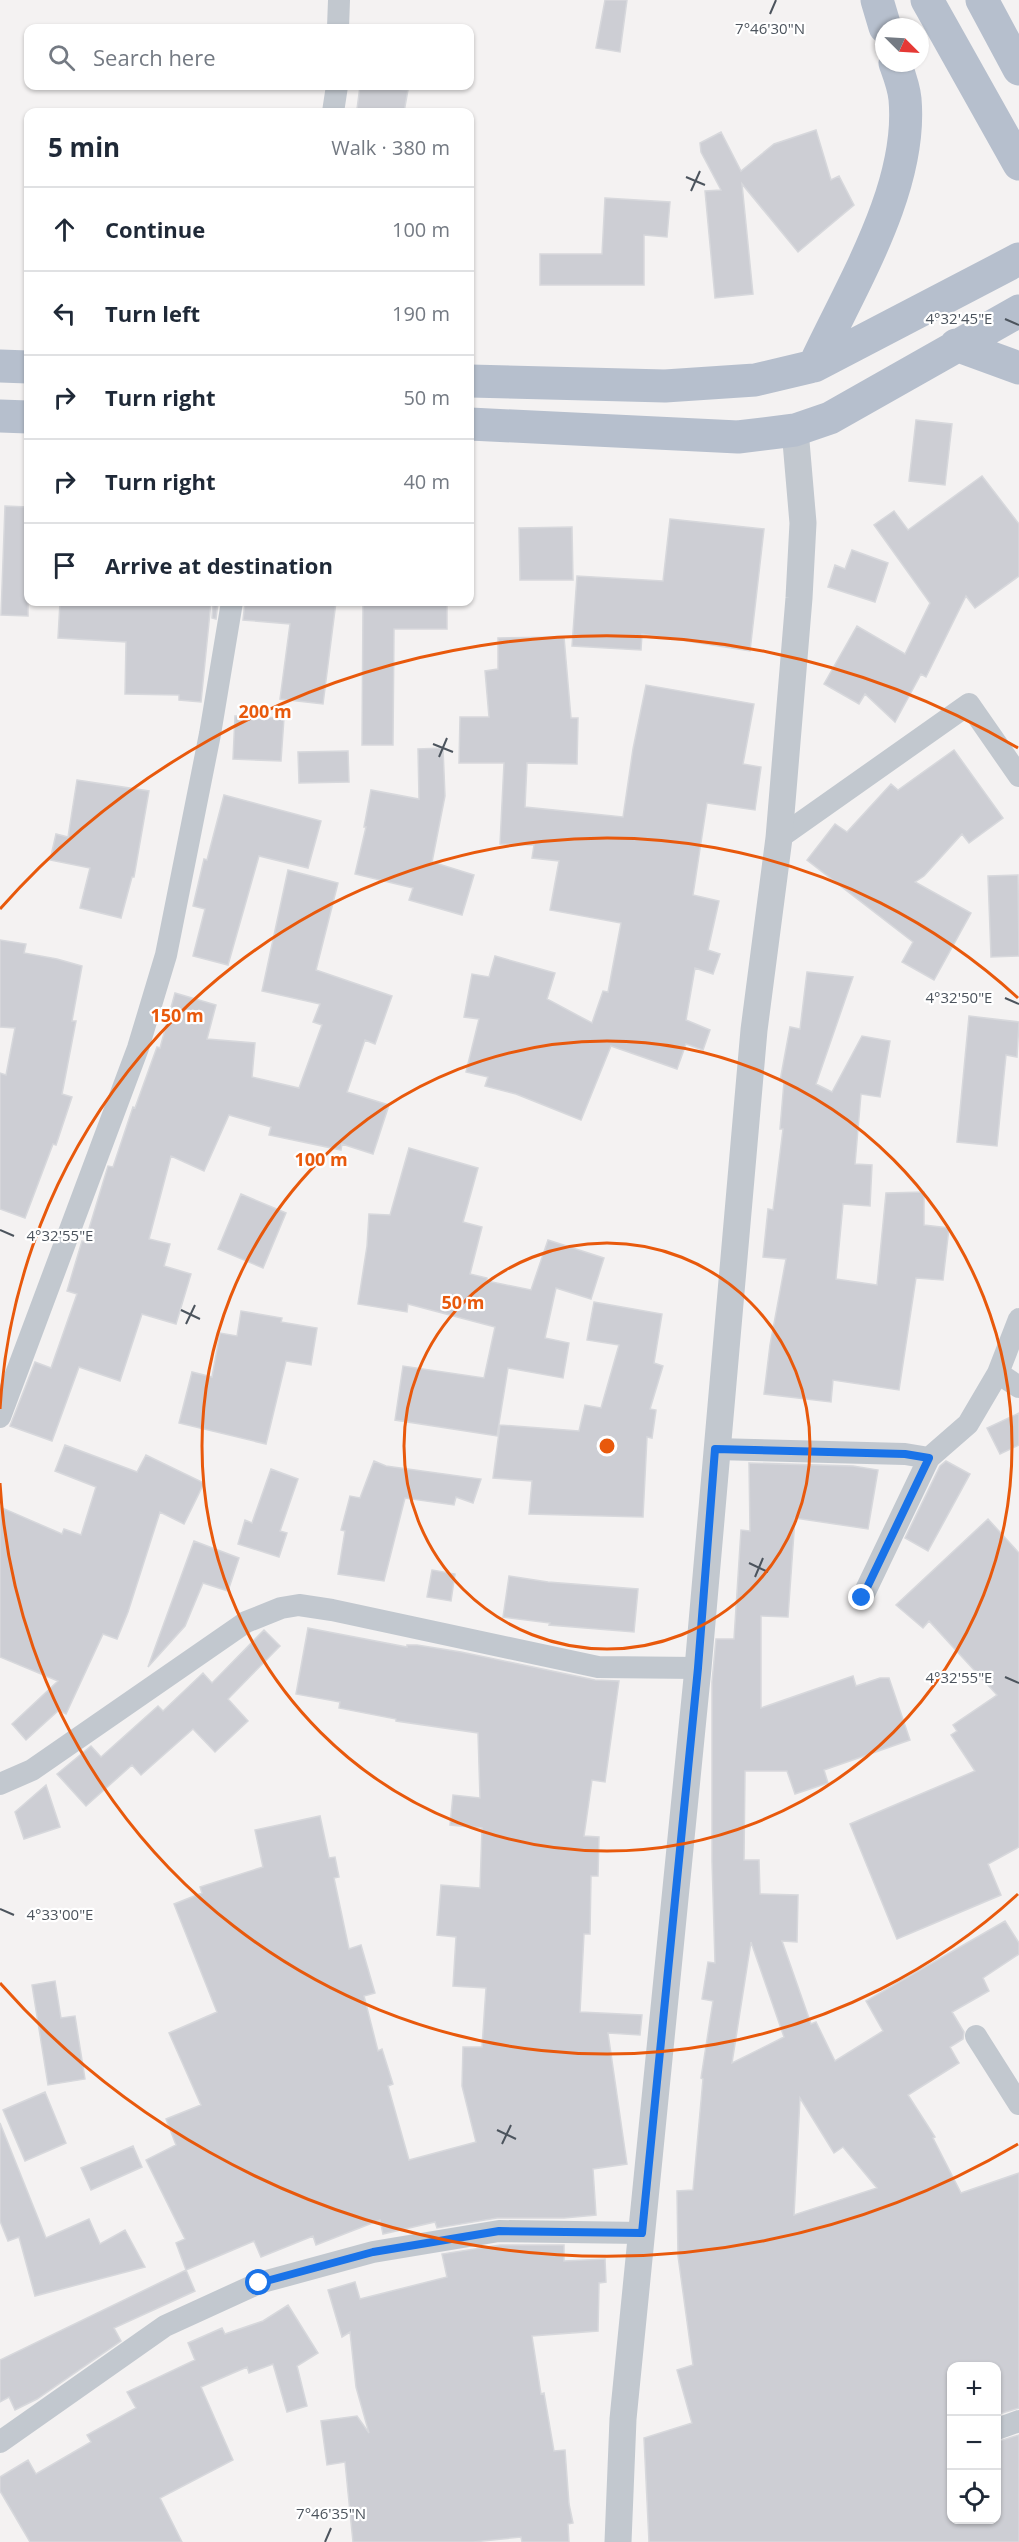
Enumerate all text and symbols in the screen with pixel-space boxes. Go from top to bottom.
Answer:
text: 7°46'30"N [735,18,805,38]
north arrow [875,18,929,72]
search box [24,24,474,90]
icon: search [45,41,78,74]
text: Search here [93,42,216,72]
text: 5 min [48,129,120,165]
text: Walk · 380 m [331,134,450,161]
icon: ahead [48,213,81,246]
text: Continue [105,214,205,244]
text: 100 m [392,216,450,243]
icon: left [48,297,81,330]
text: Turn left [105,298,200,328]
text: 190 m [392,300,450,327]
text: 4°32'45"E [926,308,992,328]
icon: right [48,381,81,414]
text: Turn right [105,382,216,412]
text: 50 m [403,384,450,411]
icon: right [48,465,81,498]
text: Turn right [105,466,216,496]
text: 40 m [403,468,450,495]
icon: arrive [48,549,81,582]
text: Arrive at destination [105,550,333,580]
text: 200 m [238,699,292,723]
text: 4°32'50"E [926,987,992,1007]
text: 150 m [150,1003,204,1027]
text: 100 m [294,1147,348,1171]
text: 4°32'55"E [27,1225,93,1245]
text: 50 m [442,1290,484,1314]
centre of rings [597,1436,617,1456]
route end [848,1584,874,1610]
text: 4°32'55"E [926,1667,992,1687]
text: 4°33'00"E [27,1904,93,1924]
route start [245,2269,271,2295]
map controls [947,2362,1001,2524]
button: + [947,2362,1001,2416]
button: − [947,2416,1001,2470]
button: locate [947,2470,1001,2524]
text: 7°46'35"N [296,2503,366,2523]

